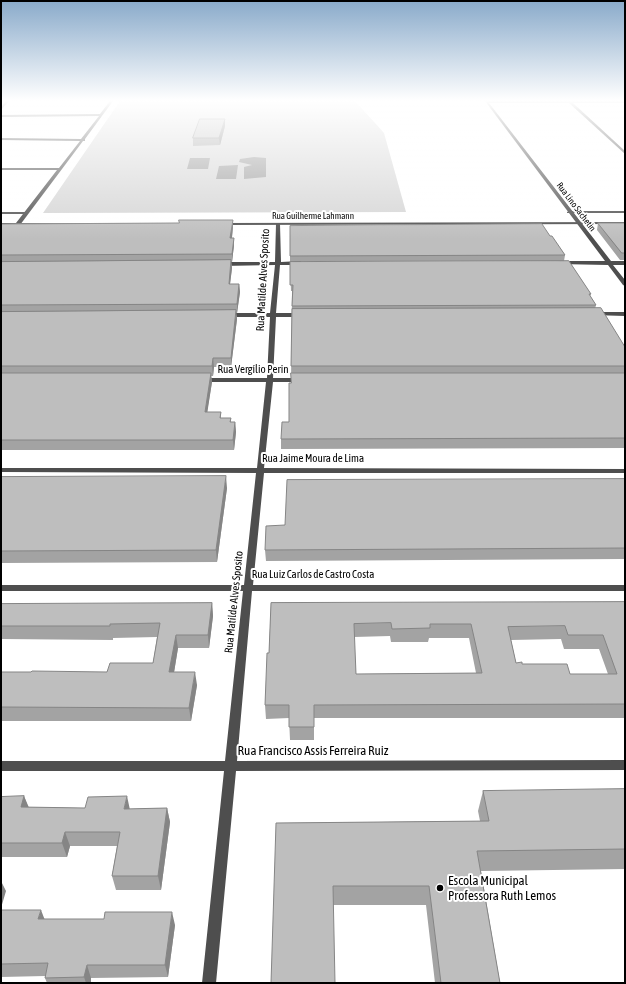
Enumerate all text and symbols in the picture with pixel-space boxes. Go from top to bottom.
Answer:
street label: Rua Lino Sachetin [554,180,598,234]
street label: Rua Guilherme Lahmann [272,211,354,221]
street label: Rua Matilde Alves Sposito [254,228,272,332]
street label: Rua Vergílio Perin [217,363,289,377]
street label: Rua Jaime Moura de Lima [262,452,364,466]
street label: Rua Matilde Alves Sposito [222,550,246,654]
street label: Rua Luiz Carlos de Castro Costa [252,568,374,582]
street label: Rua Francisco Assis Ferreira Ruiz [238,743,388,759]
place label: Escola Municipal Professora Ruth Lemos [448,873,556,904]
marker: Escola Municipal Professora Ruth Lemos [435,883,445,893]

